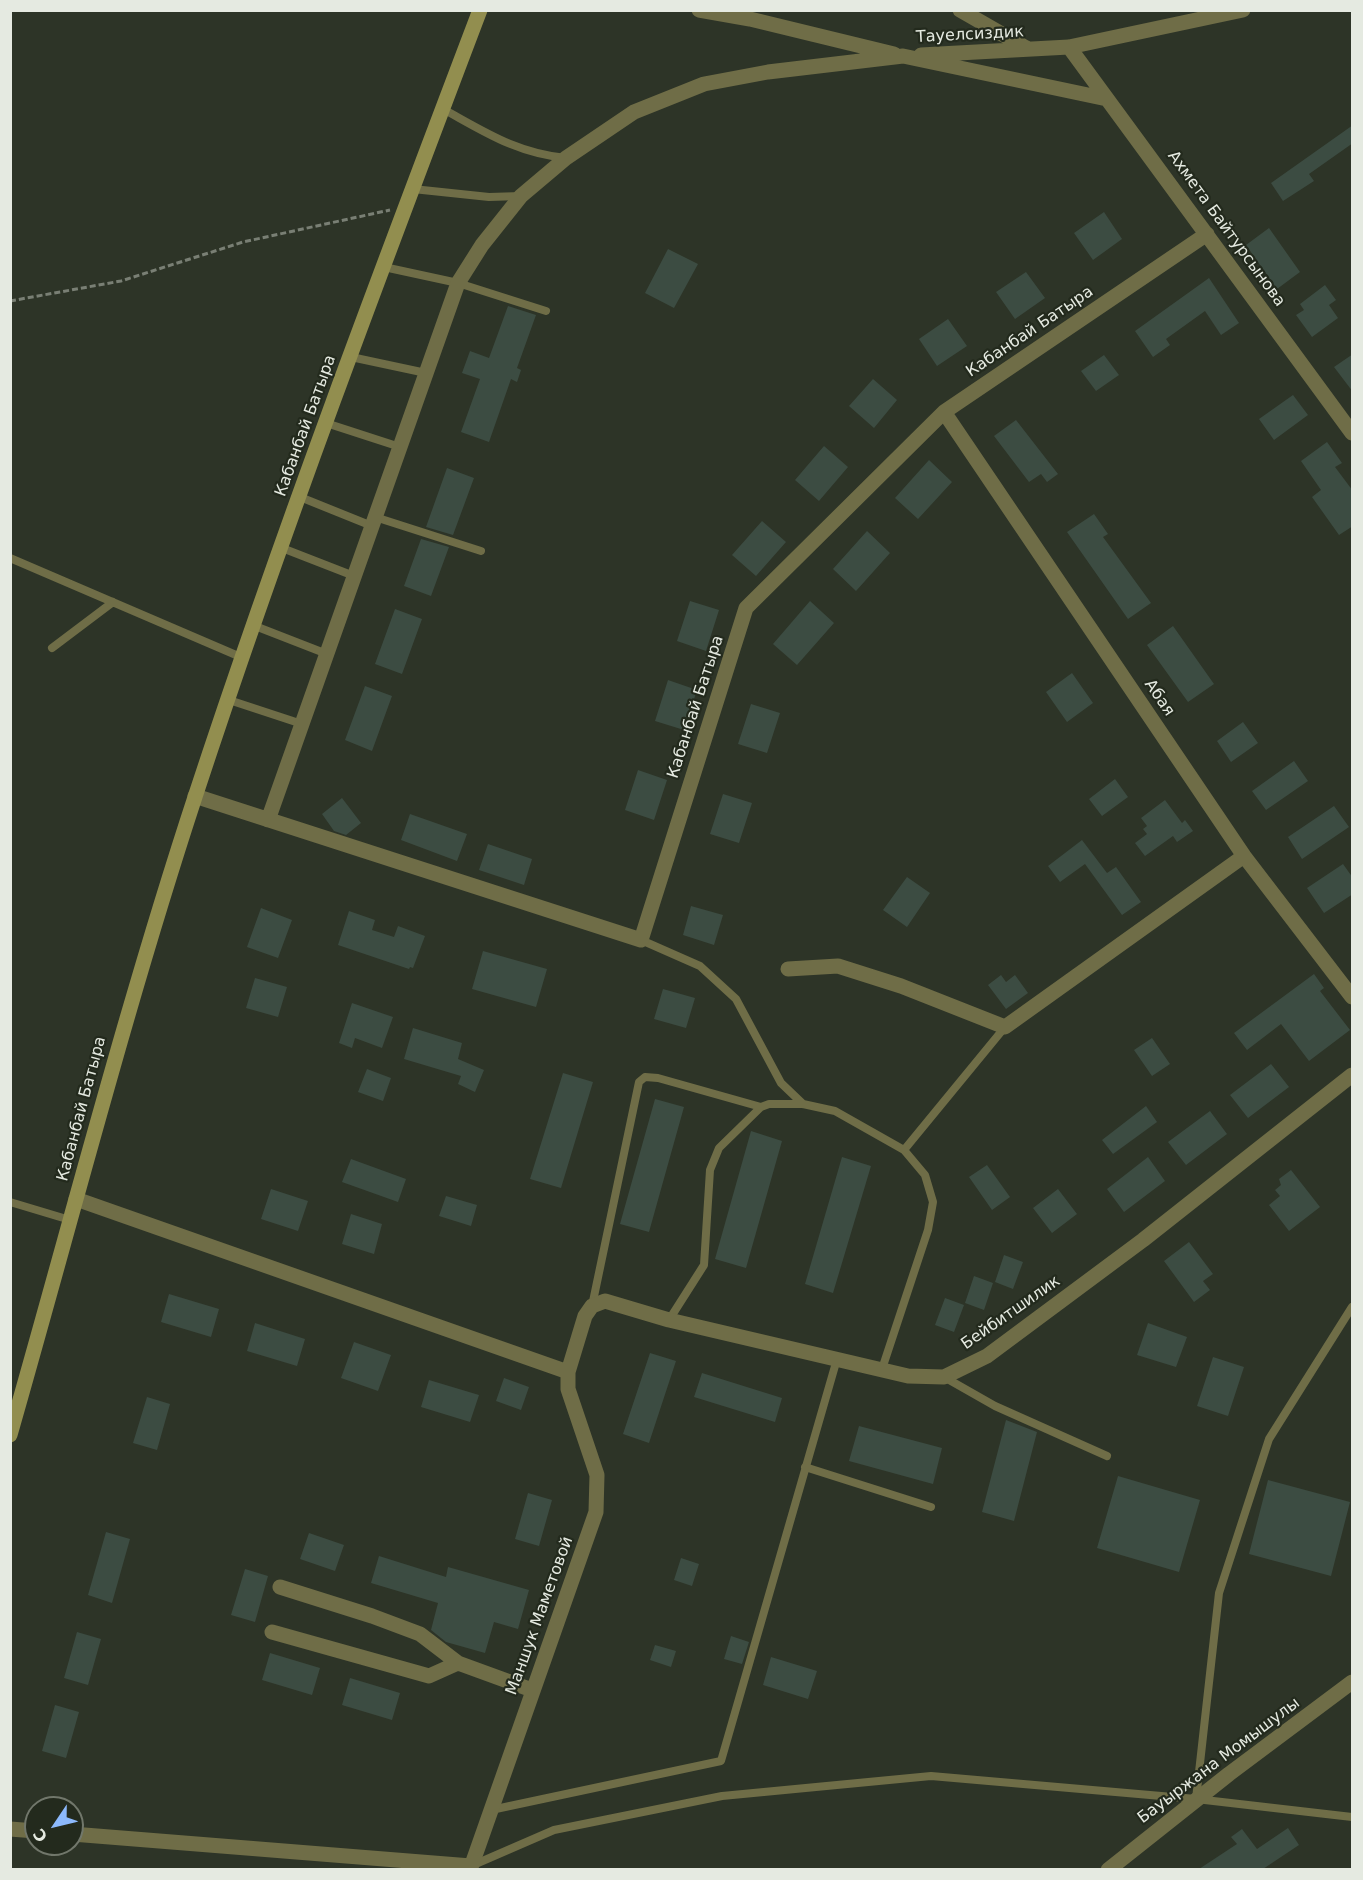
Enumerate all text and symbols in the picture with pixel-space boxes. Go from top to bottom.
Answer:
street label: Тауелсиздик [916,23,1024,47]
street label: Ахмета Байтурсынова [1163,147,1289,311]
street label: Кабанбай Батыра [963,282,1097,382]
street label: Кабанбай Батыра [271,353,341,499]
street label: Кабанбай Батыра [664,633,728,781]
street label: Абая [1140,676,1178,720]
street label: Кабанбай Батыра [53,1034,111,1184]
street label: Бейбитшилик [958,1272,1064,1354]
street label: Маншук Маметовой [502,1534,578,1698]
street label: Бауыржана Момышулы [1134,1694,1304,1828]
north arrow [24,1796,84,1856]
text: С [29,1825,52,1846]

